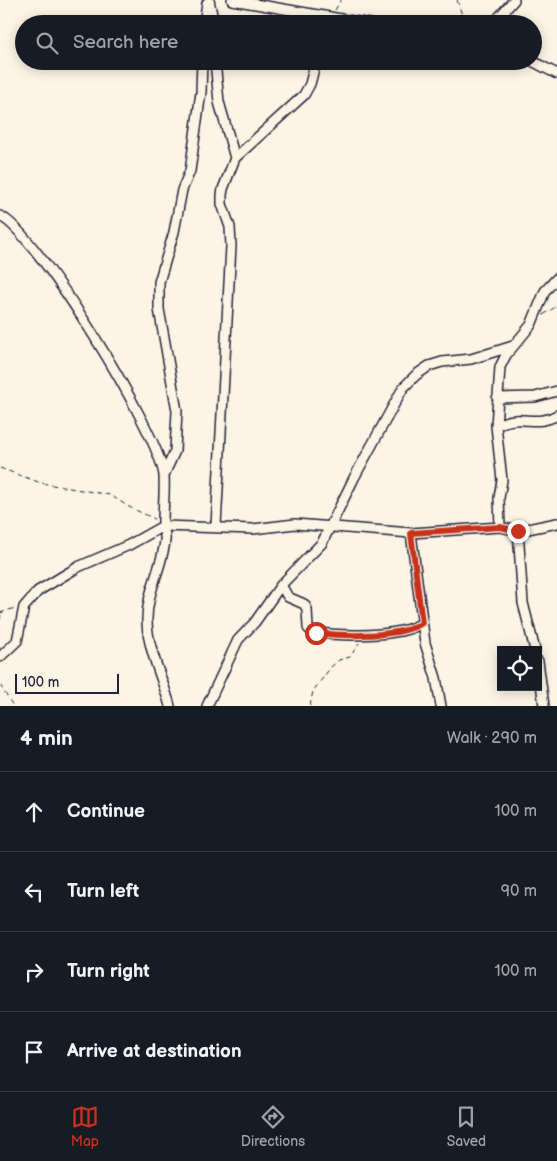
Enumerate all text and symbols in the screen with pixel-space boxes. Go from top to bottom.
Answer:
search box [15,15,542,70]
icon: search [33,29,61,57]
text: Search here [73,31,178,54]
route end [507,520,530,543]
route start [305,622,328,645]
map controls [497,646,542,691]
button: locate [497,646,542,691]
scale bar [15,671,119,694]
text: 100 m [22,674,59,691]
text: 4 min [20,726,73,751]
text: Walk · 290 m [447,729,537,748]
icon: ahead [20,798,48,826]
text: Continue [67,800,145,823]
text: 100 m [494,802,537,821]
icon: left [20,878,48,906]
text: Turn left [67,880,139,903]
text: 90 m [501,882,537,901]
icon: right [20,958,48,986]
text: Turn right [67,960,150,983]
text: 100 m [494,962,537,981]
icon: arrive [20,1038,48,1066]
text: Arrive at destination [67,1040,242,1063]
tab: Map [71,1103,99,1150]
tab: Directions [241,1103,305,1150]
tab: Saved [447,1103,486,1150]

